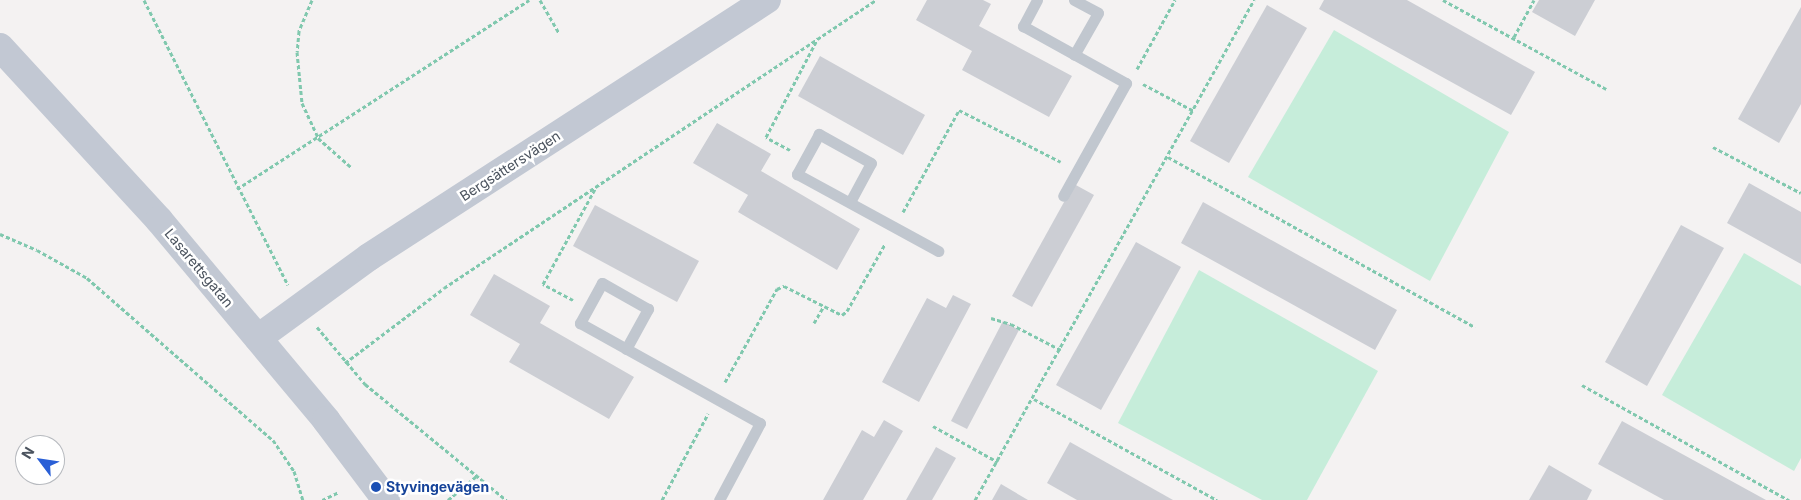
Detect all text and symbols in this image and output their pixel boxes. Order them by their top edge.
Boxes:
street label: Bergsättersvägen [457,127,563,205]
street label: Lasarettsgatan [161,225,237,311]
north arrow [15,435,65,485]
text: N [18,444,38,461]
place label: Styvingevägen [386,479,489,495]
marker: Styvingevägen [370,481,382,493]

